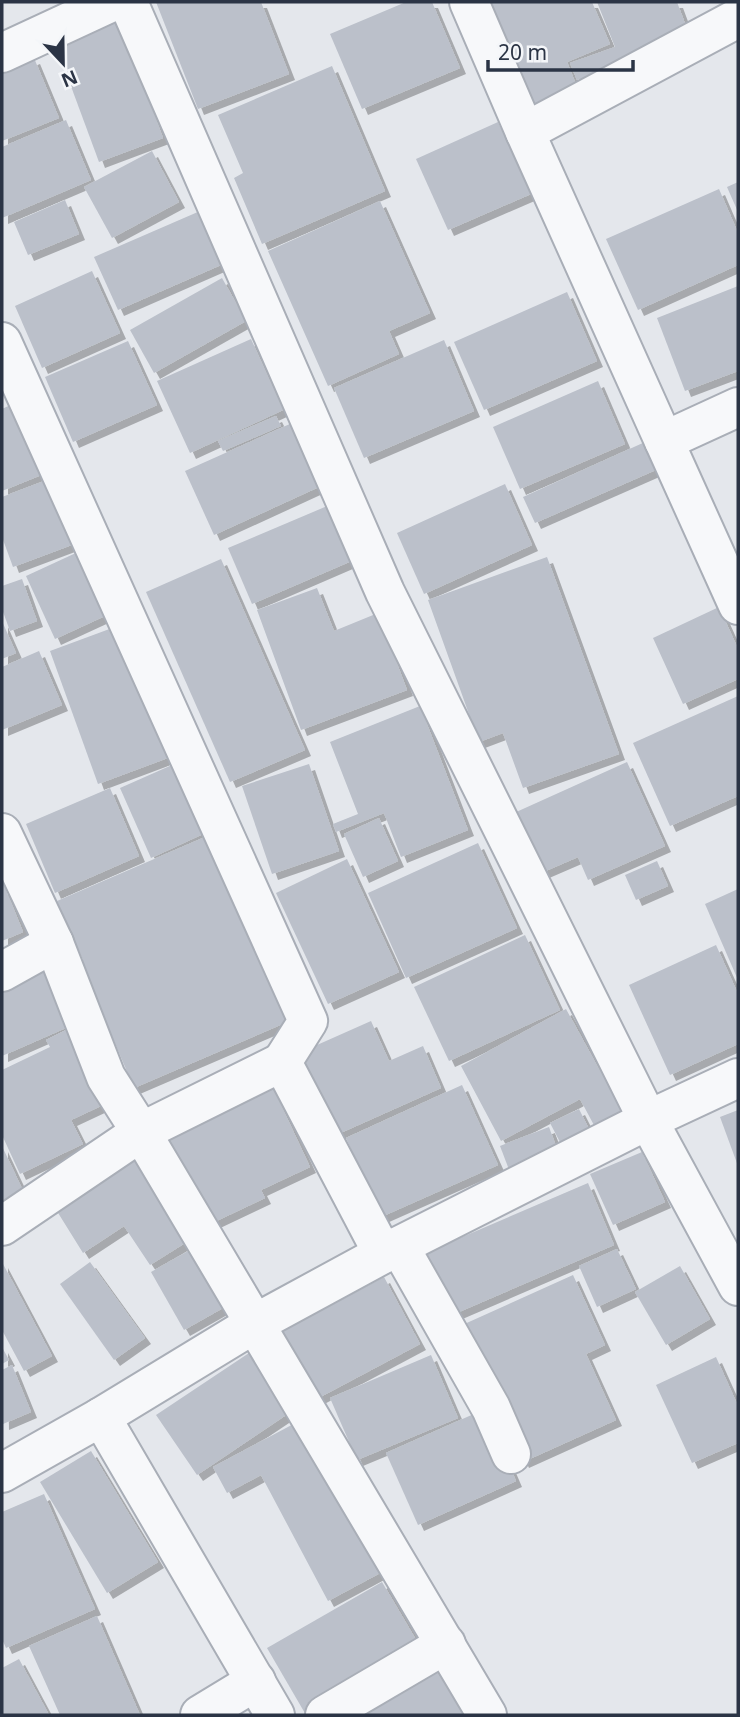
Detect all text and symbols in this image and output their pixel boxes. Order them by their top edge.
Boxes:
north arrow [28,28,98,98]
scale bar [488,28,633,72]
text: 20 m [498,38,547,66]
text: N [57,64,81,94]

